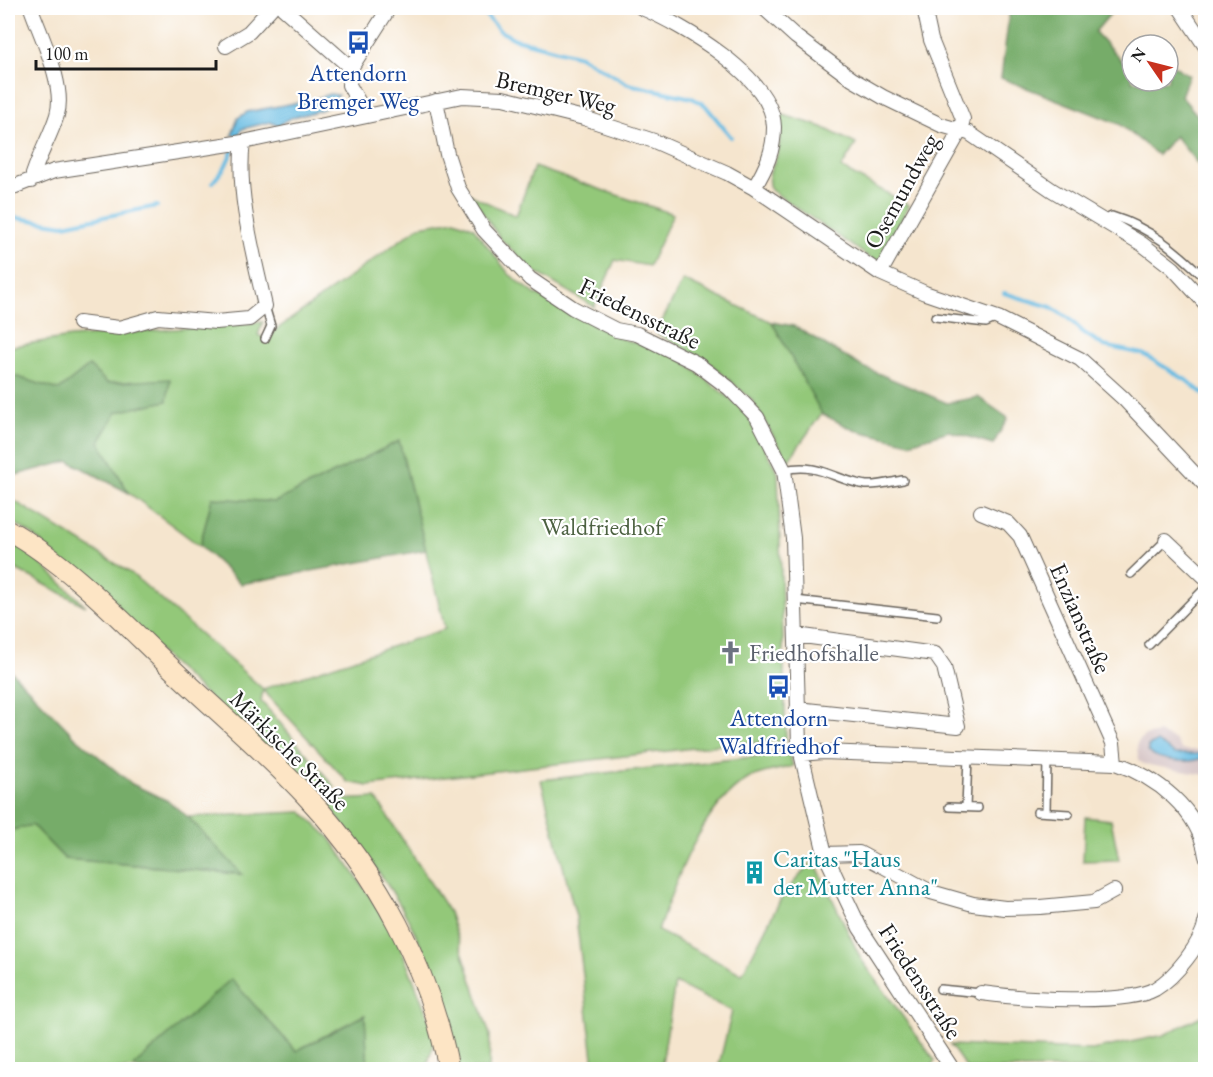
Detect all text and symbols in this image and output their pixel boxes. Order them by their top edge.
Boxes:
bus stop icon: Attendorn Bremger Weg [345,29,371,55]
scale bar [36,33,216,71]
north arrow [1120,33,1180,93]
text: 100 m [45,42,89,65]
text: N [1126,43,1150,66]
place label: Attendorn Bremger Weg [297,57,420,116]
street label: Bremger Weg [493,63,620,121]
street label: Osemundweg [857,127,946,254]
street label: Friedensstraße [574,270,706,356]
park label: Waldfriedhof [541,511,666,542]
street label: Enzianstraße [1043,558,1119,678]
place label: Friedhofshalle [749,637,879,668]
church icon: Friedhofshalle [718,639,744,665]
bus stop icon: Attendorn Waldfriedhof [766,674,792,700]
street label: Märkische Straße [223,683,357,817]
place label: Attendorn Waldfriedhof [718,702,843,761]
place label: Caritas "Haus der Mutter Anna" [773,843,938,902]
building icon: Caritas "Haus der Mutter Anna" [742,859,768,885]
street label: Friedensstraße [872,917,970,1045]

